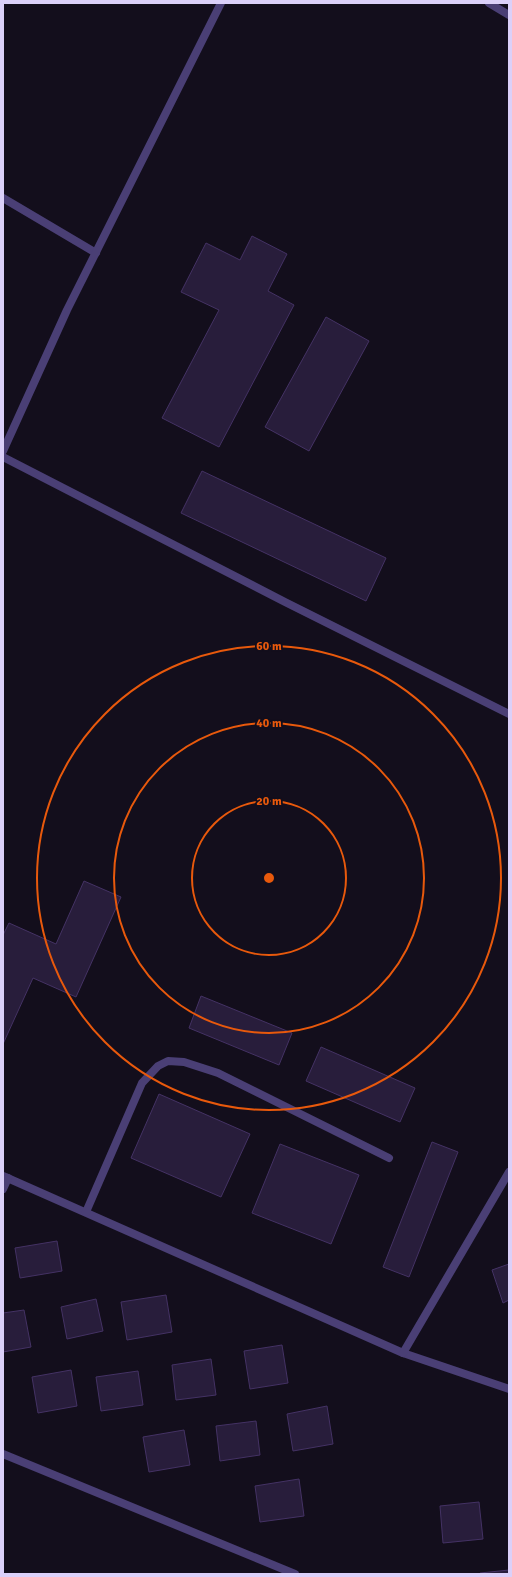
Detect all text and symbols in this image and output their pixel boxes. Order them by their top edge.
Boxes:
text: 60 m [256,639,282,654]
text: 40 m [256,716,282,731]
text: 20 m [256,794,282,809]
centre of rings [262,871,276,885]

